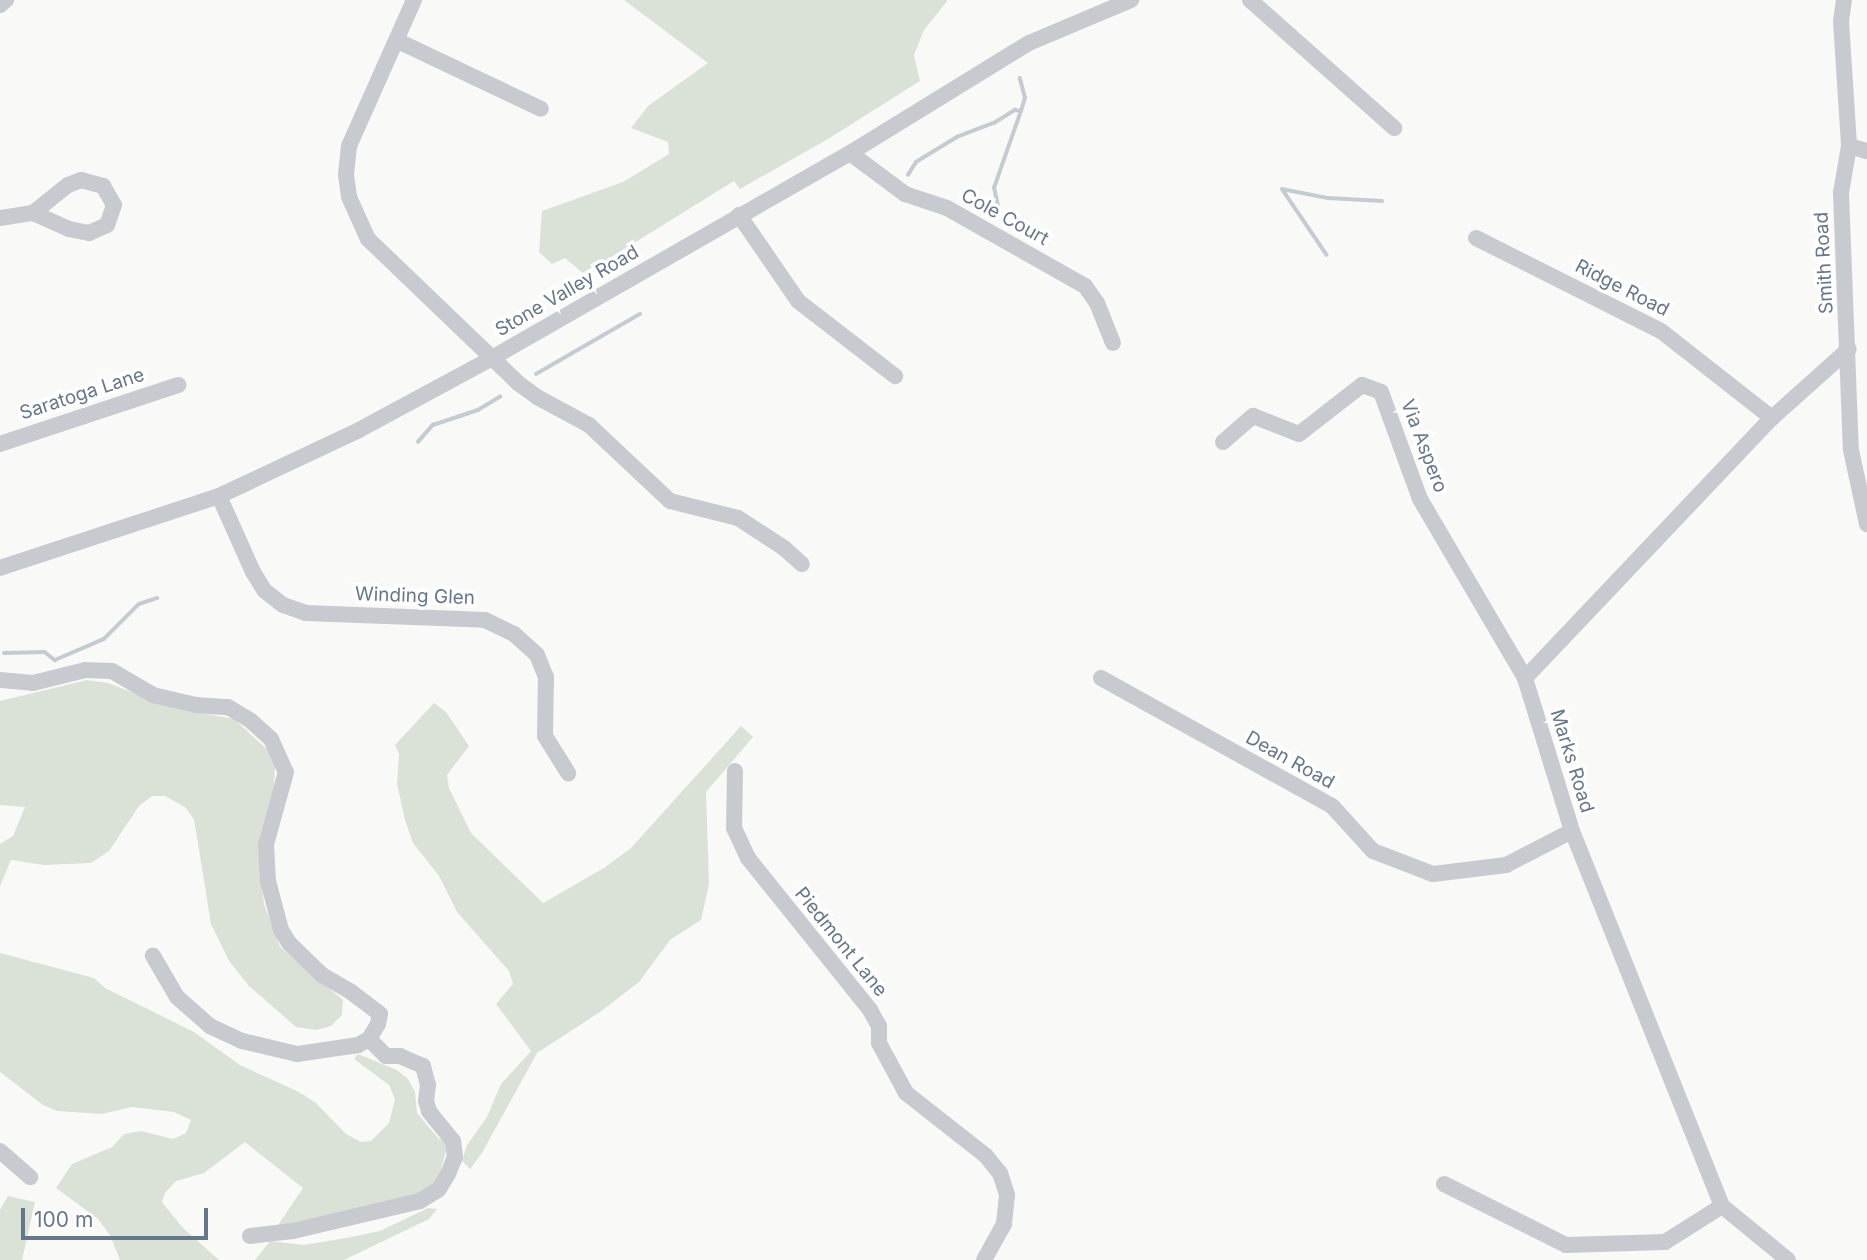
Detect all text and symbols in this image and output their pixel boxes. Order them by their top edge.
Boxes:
street label: Cole Court [957,184,1053,250]
street label: Smith Road [1810,211,1838,315]
street label: Stone Valley Road [491,241,643,341]
street label: Ridge Road [1571,255,1673,321]
street label: Saratoga Lane [17,363,147,425]
street label: Via Aspero [1396,396,1452,496]
street label: Winding Glen [355,583,475,609]
street label: Marks Road [1545,707,1599,815]
street label: Dean Road [1242,726,1338,794]
street label: Piedmont Lane [790,883,892,1001]
scale bar [24,1194,212,1238]
text: 100 m [34,1207,93,1232]

